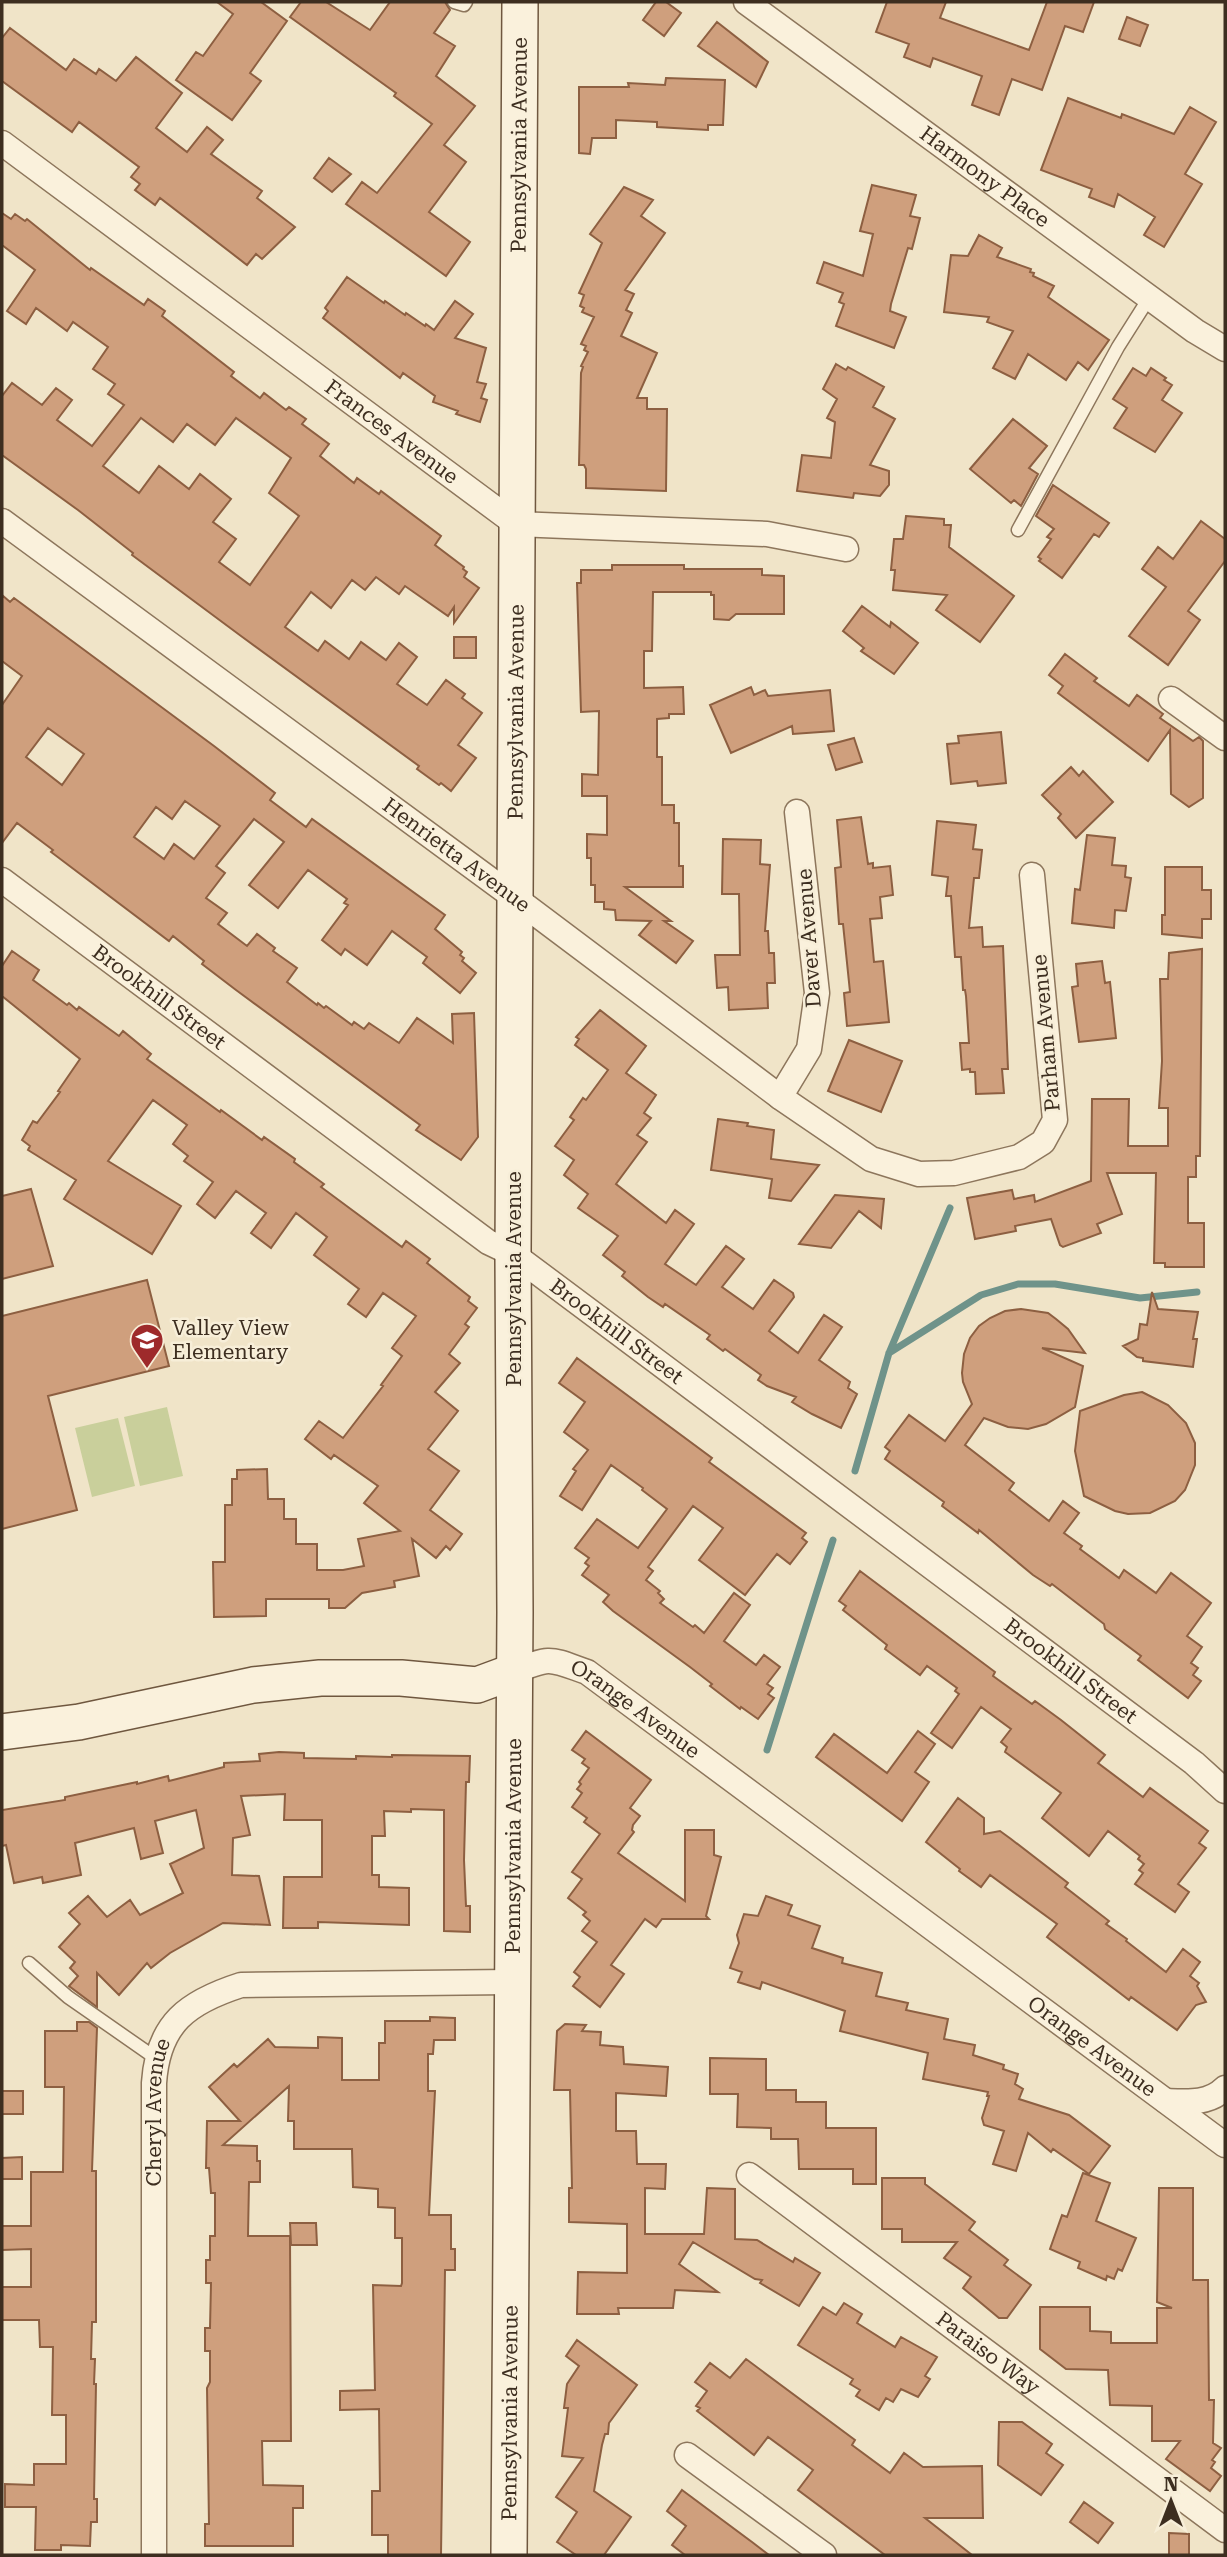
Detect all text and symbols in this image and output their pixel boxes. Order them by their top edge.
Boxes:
street label: Pennsylvania Avenue [507,37,532,253]
street label: Harmony Place [915,122,1054,232]
street label: Frances Avenue [320,375,463,489]
street label: Pennsylvania Avenue [503,604,529,820]
street label: Henrietta Avenue [378,793,535,917]
street label: Daver Avenue [792,868,826,1008]
street label: Brookhill Street [88,940,231,1055]
street label: Parham Avenue [1027,953,1065,1113]
street label: Pennsylvania Avenue [502,1171,526,1387]
street label: Brookhill Street [545,1274,688,1389]
place label: Valley View Elementary [172,1316,289,1364]
school or university icon: Valley View Elementary [128,1321,166,1370]
street label: Brookhill Street [999,1613,1142,1728]
street label: Orange Avenue [568,1655,705,1763]
street label: Pennsylvania Avenue [501,1738,526,1954]
street label: Orange Avenue [1023,1991,1161,2102]
street label: Cheryl Avenue [142,2035,175,2186]
street label: Pennsylvania Avenue [497,2305,523,2521]
street label: Paraiso Way [931,2307,1045,2400]
north arrow [1136,2466,1206,2536]
text: N [1164,2473,1179,2496]

